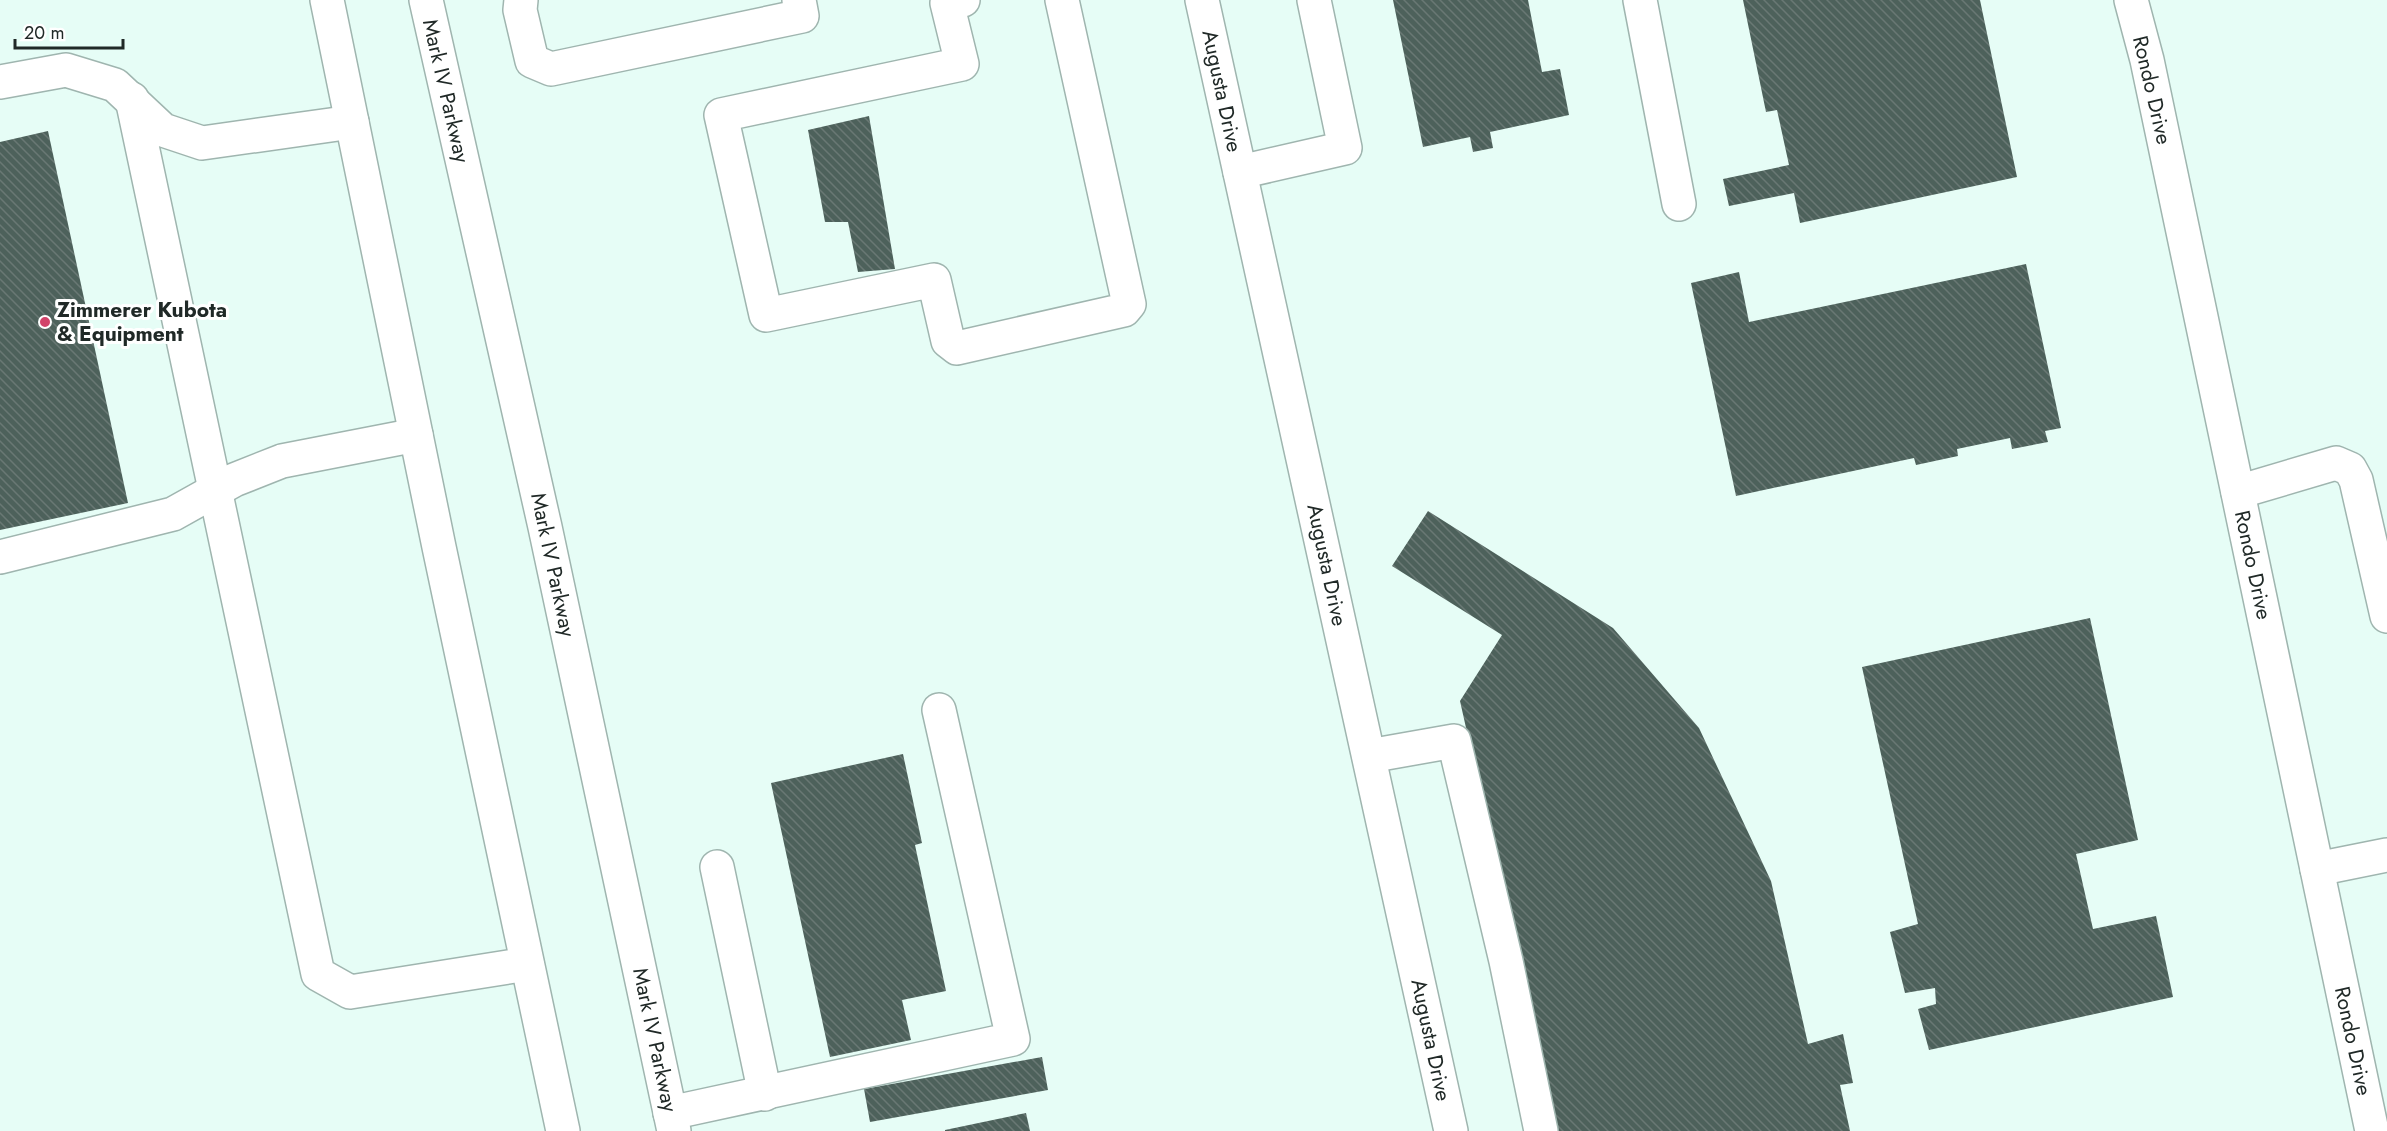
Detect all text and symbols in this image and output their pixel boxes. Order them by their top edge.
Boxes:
scale bar [15,12,123,50]
street label: Mark IV Parkway [415,16,477,166]
text: 20 m [24,20,64,46]
street label: Augusta Drive [1194,27,1250,155]
street label: Rondo Drive [2125,33,2179,147]
place label: Zimmerer Kubota & Equipment [57,295,227,349]
marker: Zimmerer Kubota & Equipment [38,315,52,329]
street label: Mark IV Parkway [523,490,583,640]
street label: Augusta Drive [1299,501,1355,629]
street label: Rondo Drive [2227,508,2279,622]
street label: Mark IV Parkway [625,965,685,1115]
street label: Augusta Drive [1403,976,1459,1104]
street label: Rondo Drive [2327,984,2379,1098]

